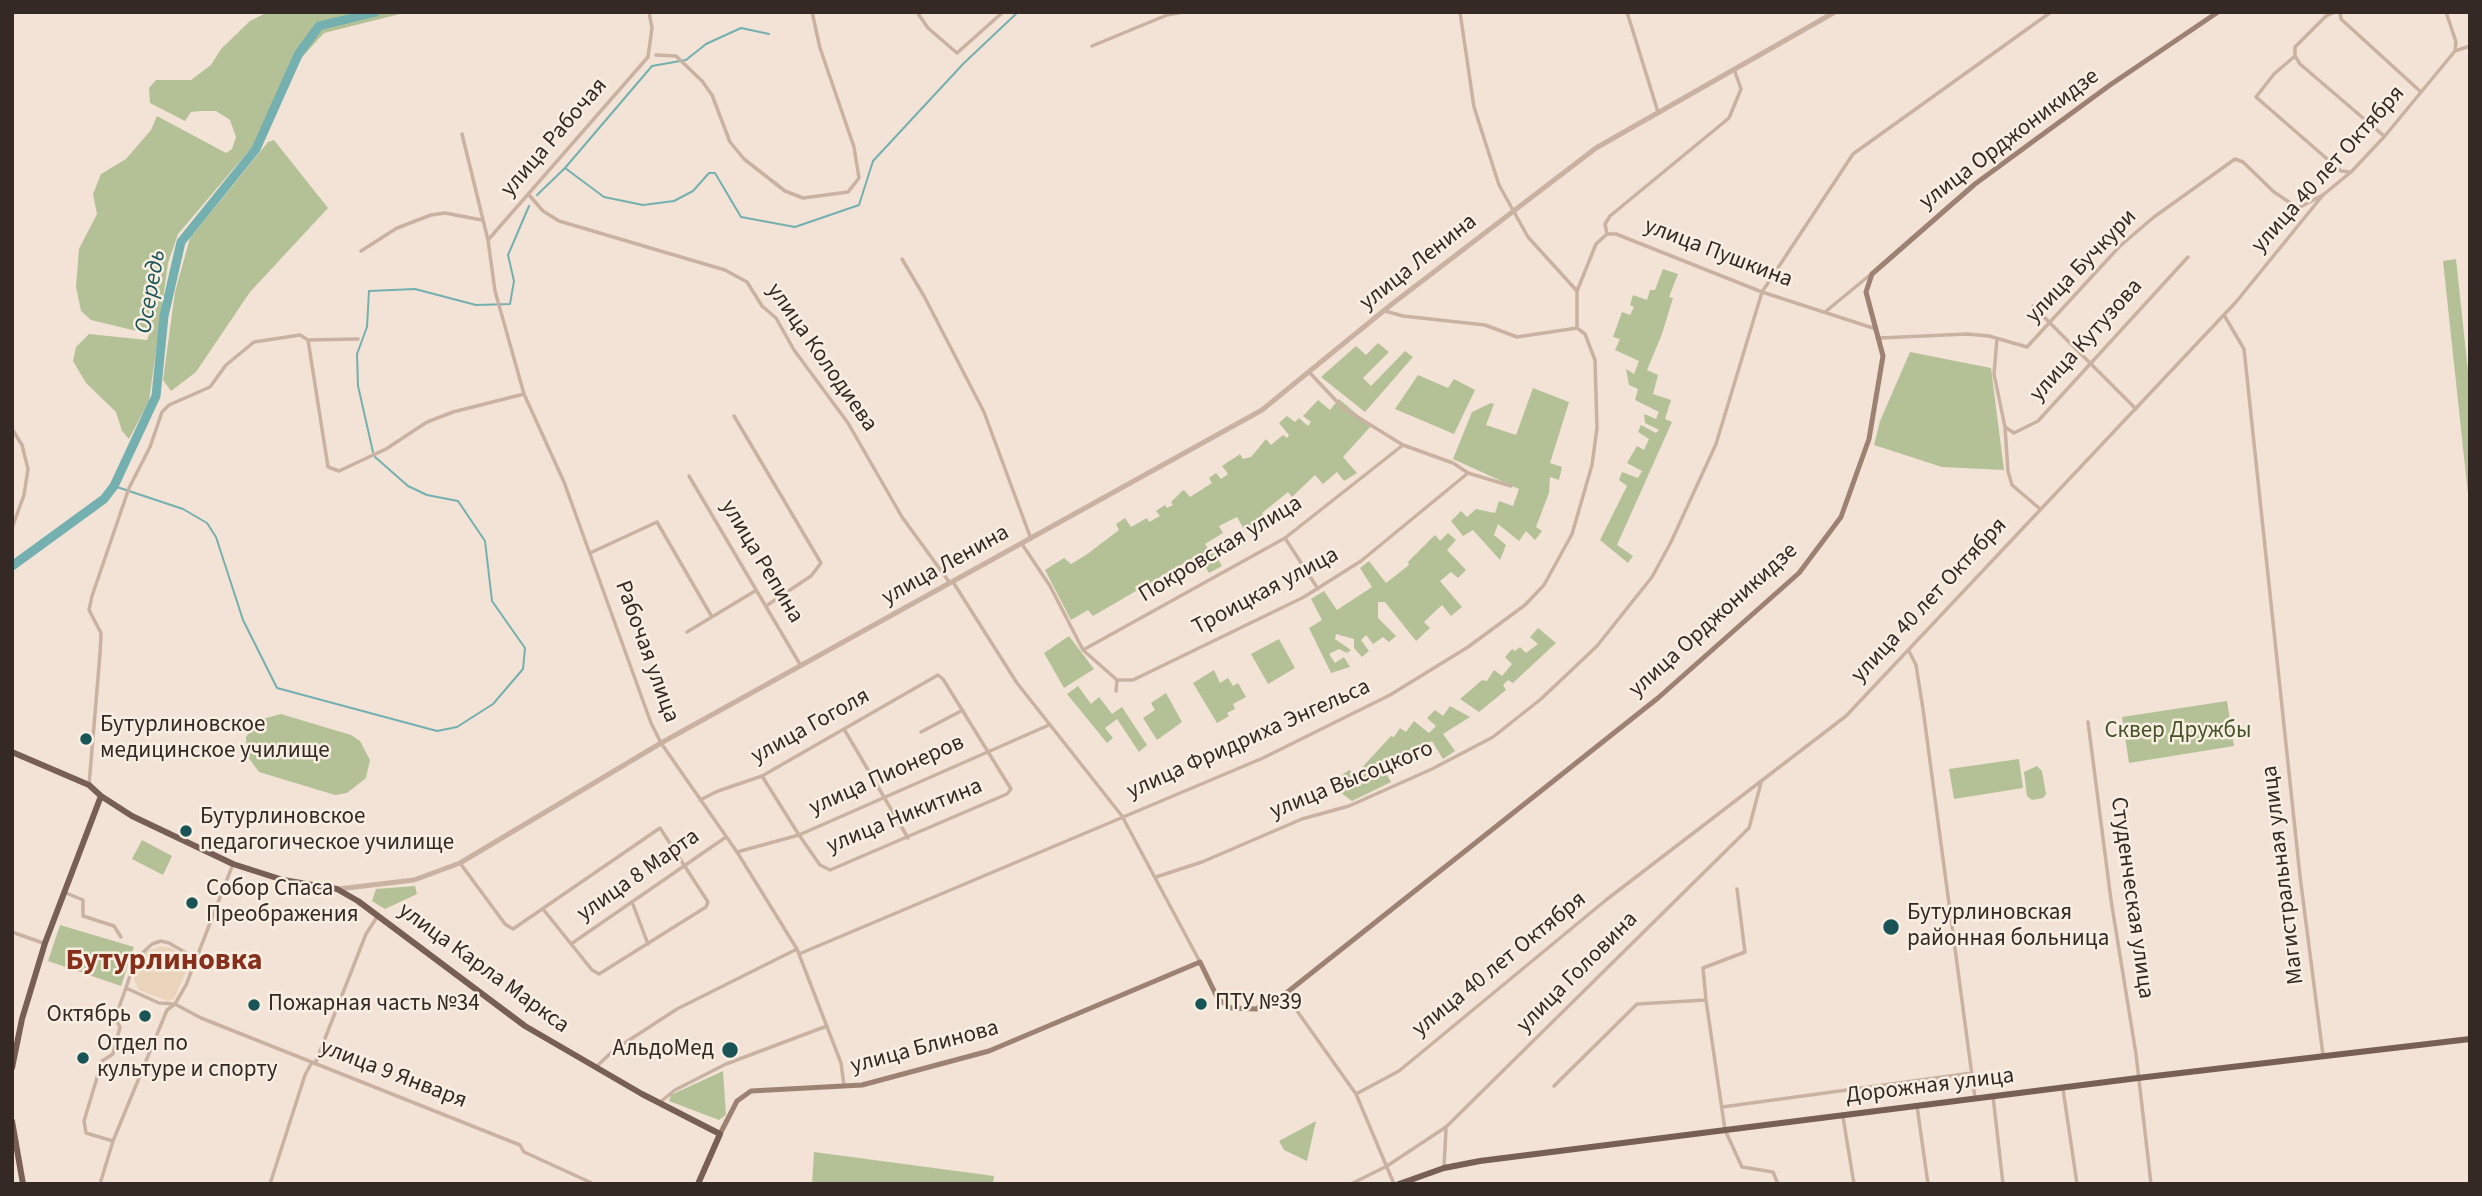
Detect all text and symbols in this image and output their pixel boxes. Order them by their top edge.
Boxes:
street label: улица Орджоникидзе [1915,63,2105,217]
street label: улица Рабочая [496,73,614,203]
street label: улица 40 лет Октября [2247,81,2411,259]
street label: улица Бучкури [2021,204,2143,330]
street label: улица Ленина [1355,209,1483,317]
street label: улица Пушкина [1640,213,1796,295]
water label: Осередь [130,248,174,336]
street label: улица Кутузова [2025,274,2149,408]
street label: улица Колодиева [759,278,883,438]
street label: Покровская улица [1134,490,1308,610]
street label: улица Репина [713,495,809,629]
street label: улица 40 лет Октября [1846,513,2014,689]
street label: улица Ленина [878,520,1014,612]
street label: улица Орджоникидзе [1624,538,1804,704]
street label: Троицкая улица [1188,542,1344,642]
street label: Рабочая улица [608,577,684,727]
street label: улица Фридриха Энгельса [1123,674,1375,806]
street label: улица Гоголя [747,683,875,771]
place label: Бутурлиновское медицинское училище [100,712,330,766]
park label: Сквер Дружбы [2104,718,2252,746]
street label: улица Пионеров [805,730,969,822]
marker: Бутурлиновское медицинское училище [78,731,94,747]
street label: улица Высоцкого [1266,736,1438,826]
street label: Магистральная улица [2257,764,2311,986]
street label: улица Никитина [823,773,987,861]
street label: Студенческая улица [2103,795,2159,1001]
place label: Бутурлиновское педагогическое училище [200,804,454,858]
marker: Бутурлиновское педагогическое училище [178,823,194,839]
street label: улица 8 Марта [572,824,706,928]
place label: Собор Спаса Преображения [206,876,359,930]
street label: улица 40 лет Октября [1407,886,1593,1044]
marker: Собор Спаса Преображения [184,895,200,911]
street label: улица Карла Маркса [392,898,574,1040]
place label: Бутурлиновская районная больница [1907,900,2109,954]
street label: улица Головина [1512,907,1644,1039]
marker: Бутурлиновская районная больница [1881,917,1901,937]
district label: Бутурлиновка [65,944,263,980]
place label: ПТУ №39 [1215,990,1302,1018]
place label: Пожарная часть №34 [268,991,480,1019]
marker: ПТУ №39 [1193,996,1209,1012]
marker: Пожарная часть №34 [246,997,262,1013]
place label: Октябрь [47,1002,131,1030]
marker: Октябрь [137,1008,153,1024]
street label: улица Блинова [848,1015,1002,1081]
place label: Отдел по культуре и спорту [97,1031,278,1085]
street label: улица 9 Января [316,1034,470,1116]
place label: АльдоМед [612,1036,714,1064]
marker: АльдоМед [720,1040,740,1060]
marker: Отдел по культуре и спорту [75,1050,91,1066]
street label: Дорожная улица [1844,1063,2016,1111]

